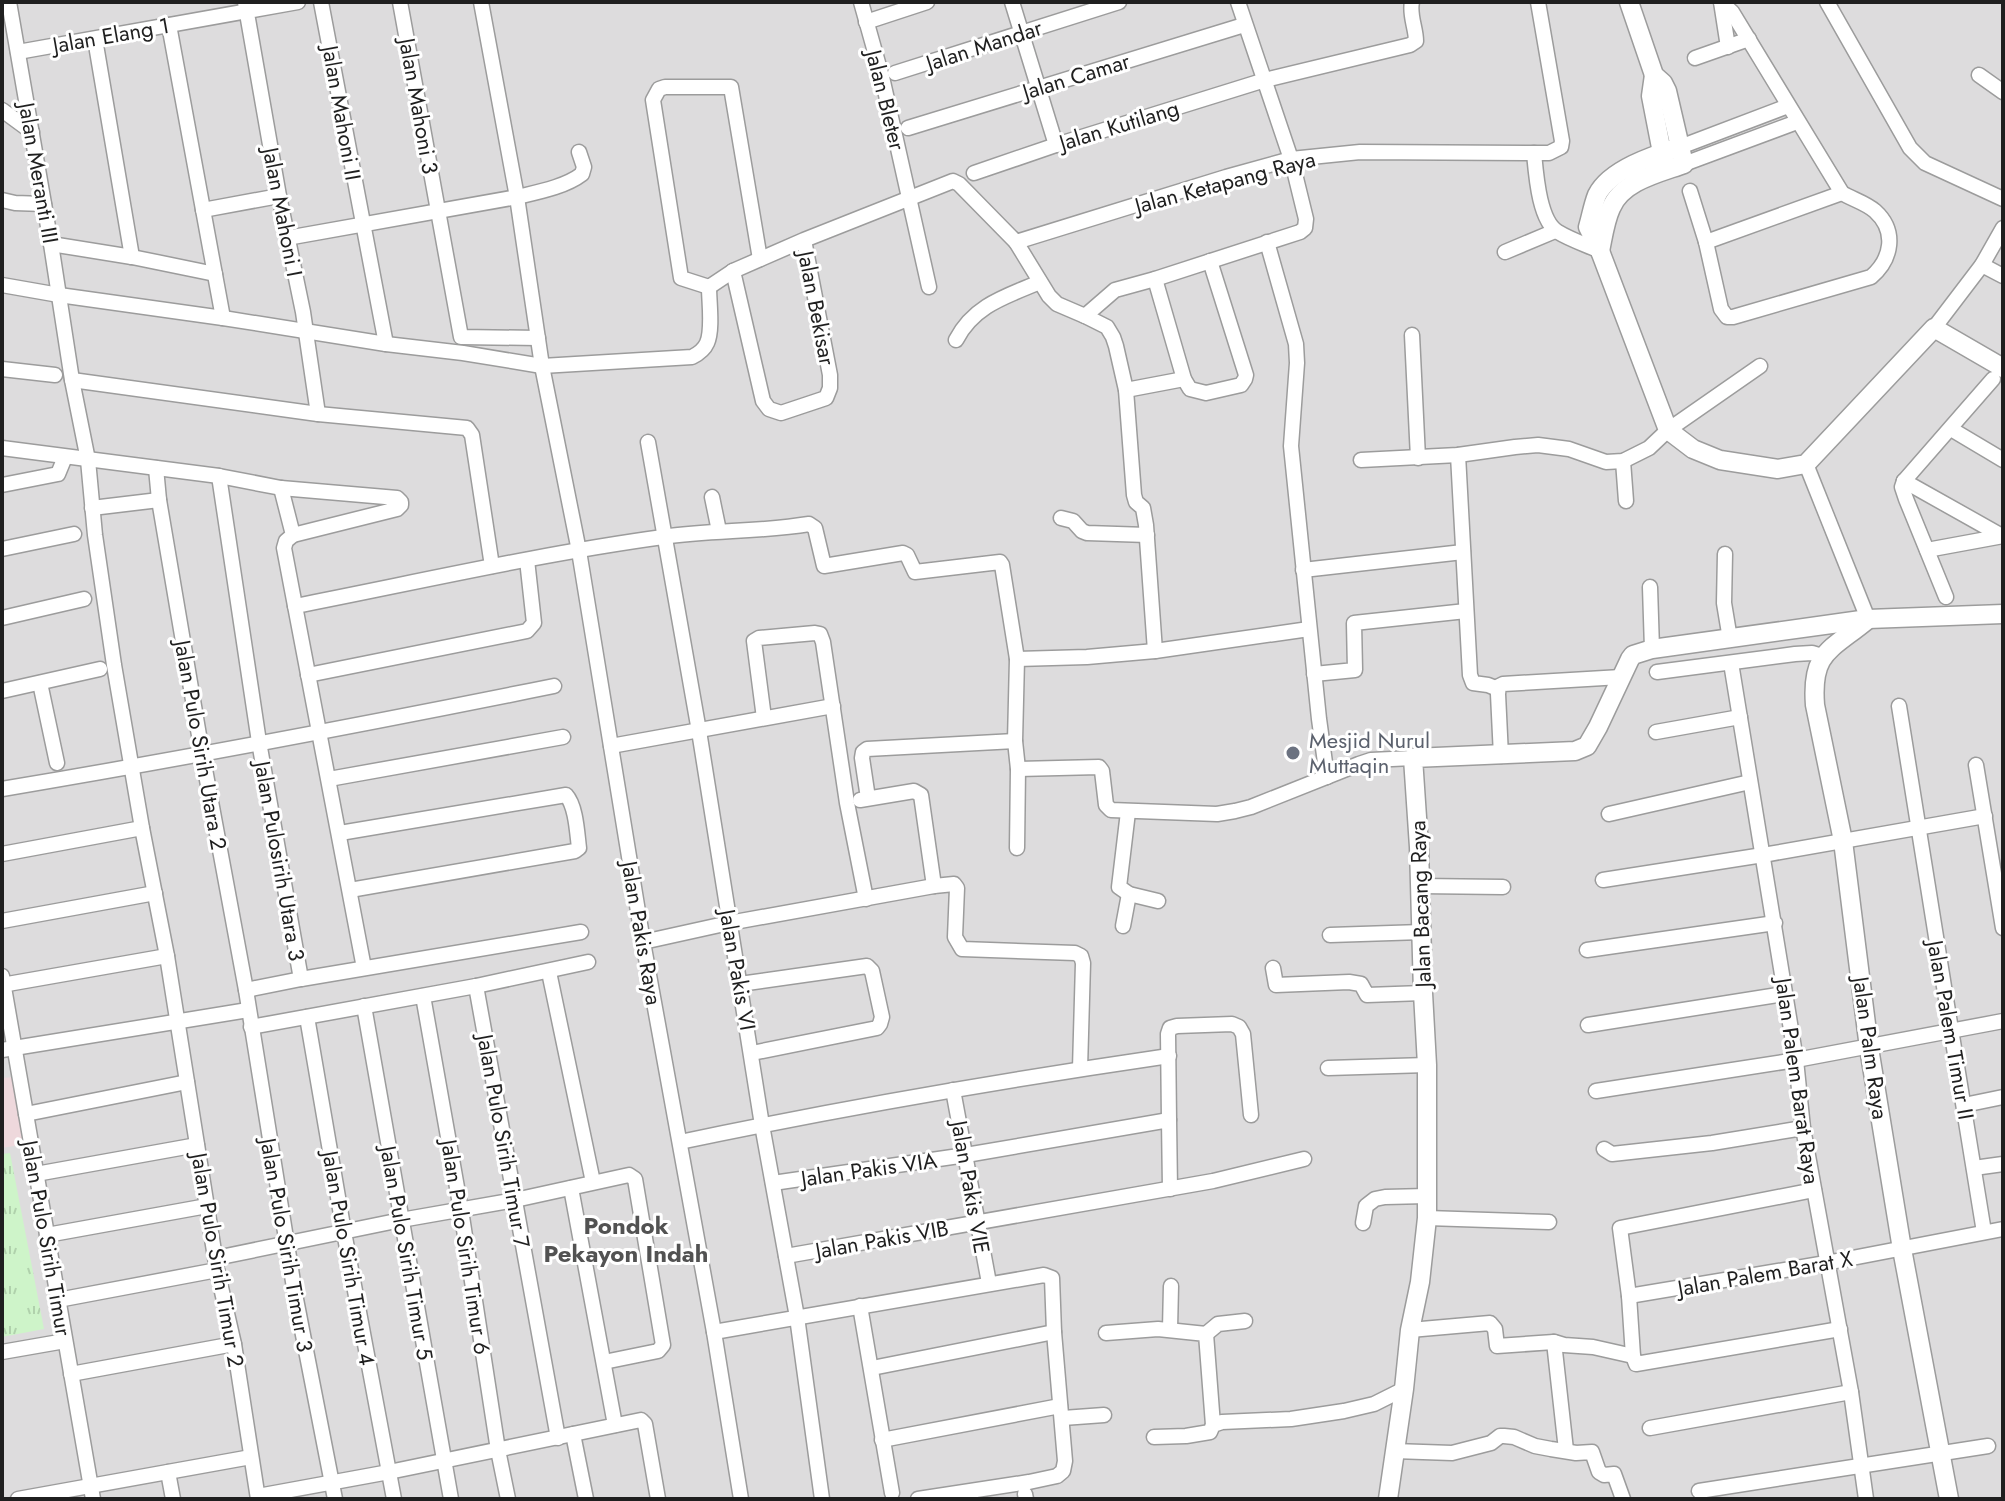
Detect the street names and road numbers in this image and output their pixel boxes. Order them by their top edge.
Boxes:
street label: Jalan Elang 1 [47,9,172,62]
street label: Jalan Mandar [919,11,1047,80]
street label: Jalan Mahoni 3 [391,33,447,176]
street label: Jalan Mahoni II [314,40,370,183]
street label: Jalan Bleter [857,43,914,154]
street label: Jalan Camar [1016,44,1134,108]
street label: Jalan Kutilang [1052,92,1183,159]
street label: Jalan Meranti III [10,97,67,246]
street label: Jalan Mahoni I [254,142,311,279]
street label: Jalan Ketapang Raya [1128,143,1319,222]
street label: Jalan Bekisar [790,245,844,368]
street label: Jalan Pulo Sirih Utara 2 [166,635,235,852]
street label: Jalan Pulosirih Utara 3 [246,756,313,963]
street label: Jalan Bacang Raya [1401,820,1439,991]
street label: Jalan Pakis Raya [613,856,670,1007]
street label: Jalan Pakis VI [711,904,764,1033]
street label: Jalan Palem Timur II [1919,935,1983,1122]
street label: Jalan Palm Raya [1845,972,1897,1121]
street label: Jalan Palem Barat Raya [1767,973,1828,1186]
street label: Jalan Pulo Sirih Timur 7 [469,1029,539,1251]
street label: Jalan Pakis VIE [943,1115,998,1256]
street label: Jalan Pulo Sirih Timur 3 [252,1133,322,1354]
street label: Jalan Pulo Sirih Timur 6 [433,1134,499,1357]
street label: Jalan Pulo Sirih Timur [14,1135,80,1339]
street label: Jalan Pulo Sirih Timur 5 [372,1140,442,1363]
street label: Jalan Pakis VIA [796,1144,939,1195]
street label: Jalan Pulo Sirih Timur 4 [314,1145,384,1368]
street label: Jalan Pulo Sirih Timur 2 [183,1147,253,1370]
street label: Jalan Pakis VIB [810,1212,951,1267]
street label: Jalan Palem Barat X [1672,1242,1855,1305]

